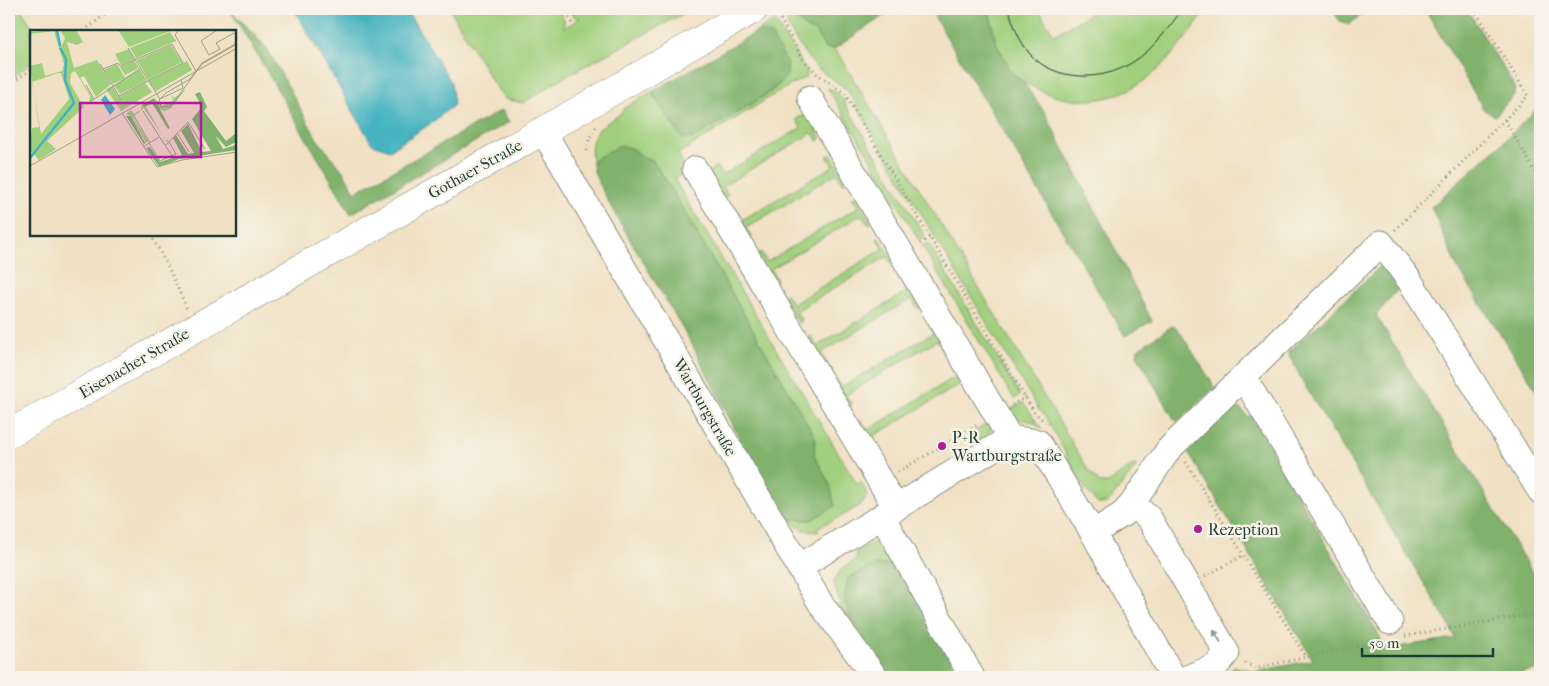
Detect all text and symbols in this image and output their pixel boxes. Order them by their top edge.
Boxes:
inset map [30,30,236,236]
street label: Gothaer Straße [425,135,525,203]
street label: Eisenacher Straße [76,324,192,402]
street label: Wartburgstraße [669,354,741,459]
place label: P+R Wartburgstraße [951,428,1062,465]
marker: P+R Wartburgstraße [936,440,948,452]
place label: Rezeption [1208,520,1279,539]
marker: Rezeption [1192,523,1204,535]
scale bar [1362,626,1493,658]
one-way arrow [1212,629,1221,642]
text: 50 m [1369,634,1400,652]

